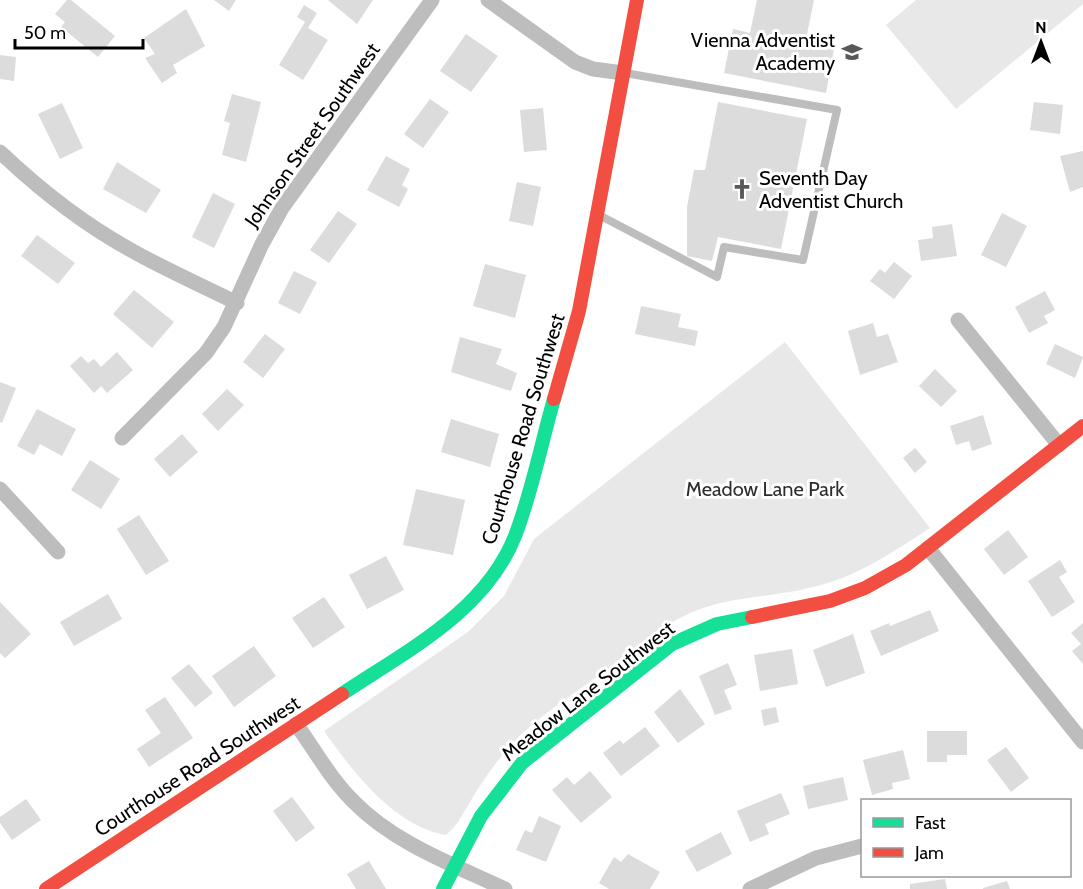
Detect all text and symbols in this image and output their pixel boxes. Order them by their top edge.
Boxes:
scale bar [15,12,142,50]
north arrow [1011,12,1071,72]
text: N [1035,18,1047,37]
text: 50 m [24,22,66,44]
place label: Vienna Adventist Academy [691,28,835,75]
street label: Johnson Street Southwest [239,38,385,232]
school or university icon: Vienna Adventist Academy [840,40,864,64]
place label: Seventh Day Adventist Church [759,166,903,213]
church icon: Seventh Day Adventist Church [730,177,754,201]
street label: Courthouse Road Southwest [476,310,570,547]
park label: Meadow Lane Park [686,477,844,501]
street label: Meadow Lane Southwest [497,616,679,766]
street label: Courthouse Road Southwest [90,690,304,841]
legend [861,799,1071,877]
text: Fast [915,812,946,834]
text: Jam [914,842,944,864]

